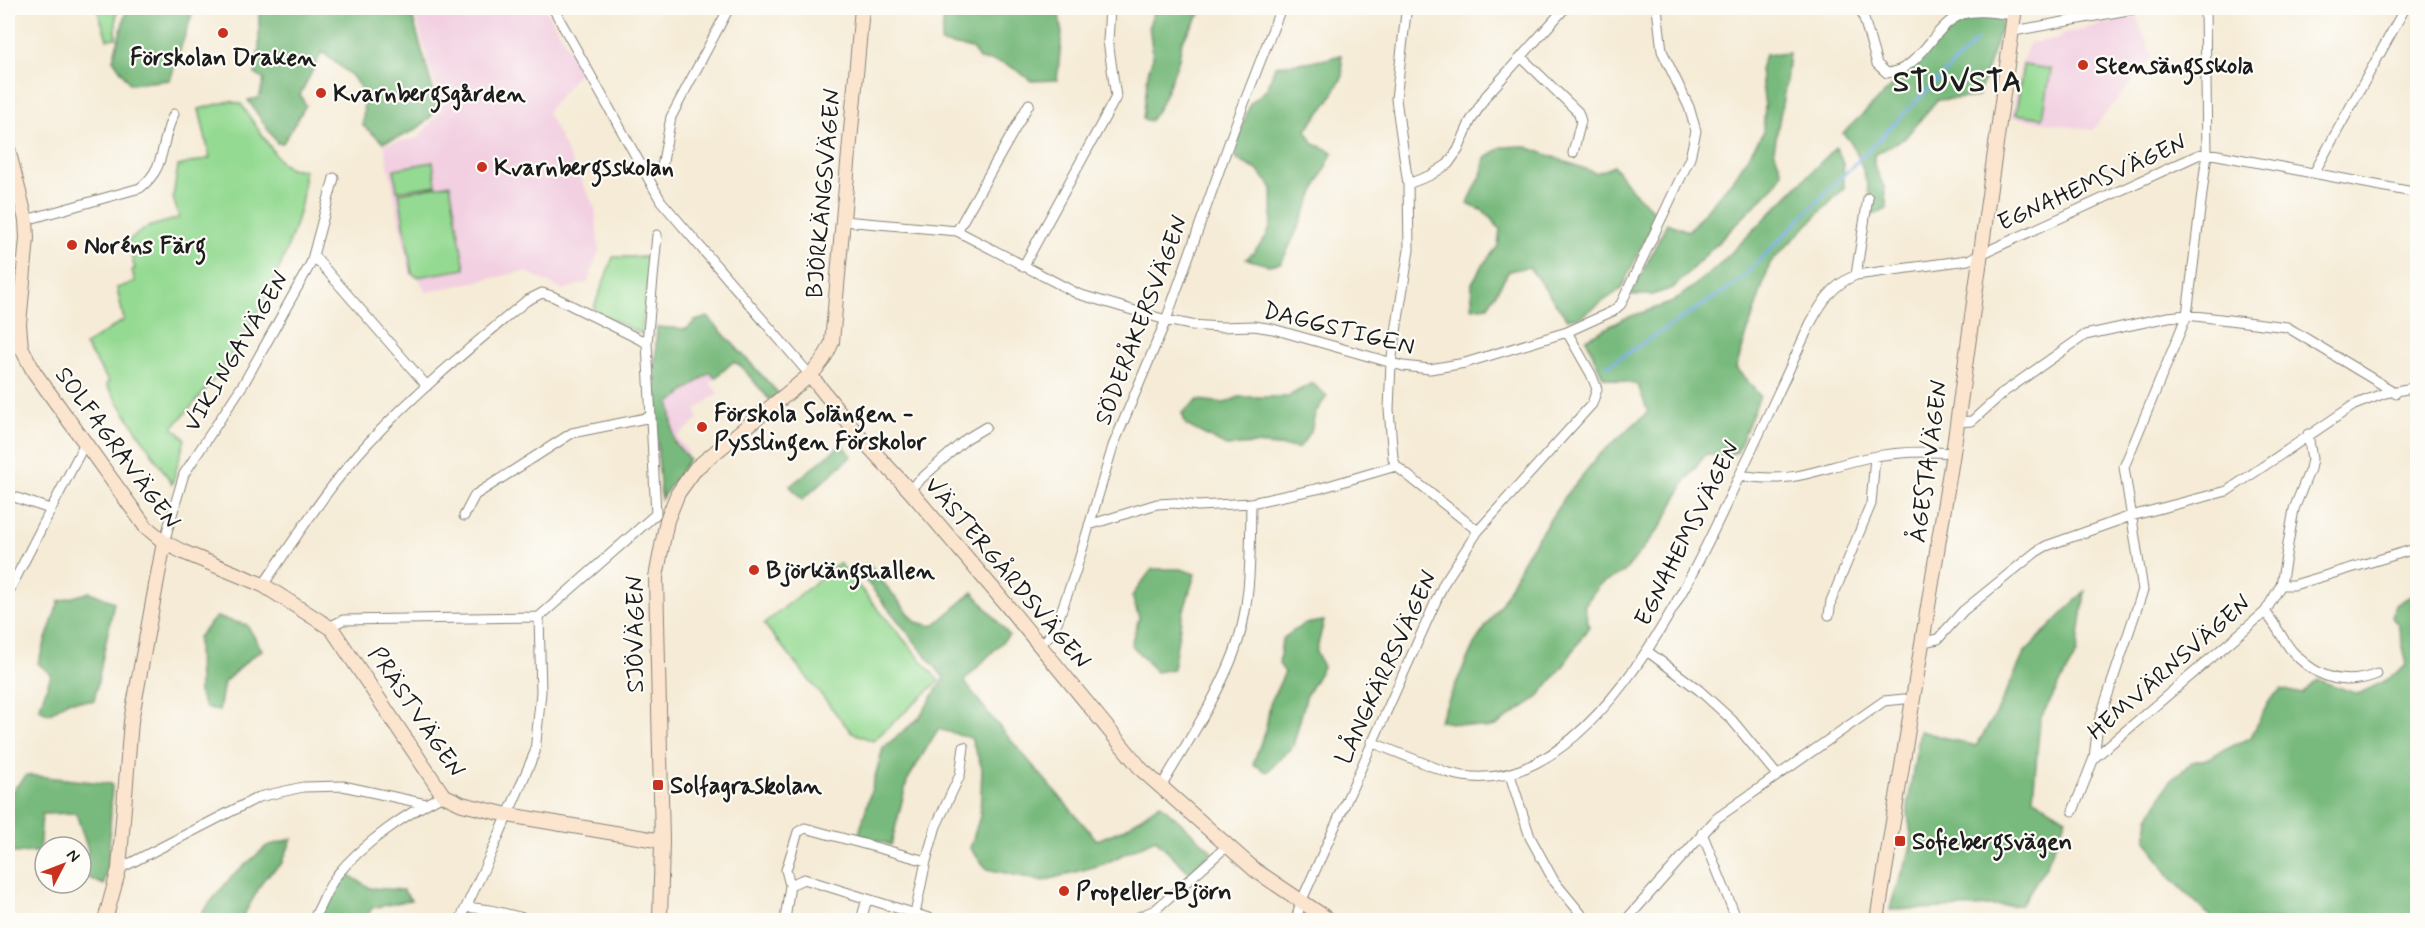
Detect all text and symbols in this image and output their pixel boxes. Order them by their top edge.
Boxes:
marker: Förskolan Draken [216,26,230,40]
place label: Förskolan Draken [130,43,316,74]
place label: Stensängsskola [2095,51,2254,85]
marker: Stensängsskola [2076,58,2090,72]
district label: STUVSTA [1893,63,2023,102]
place label: Kvarnbergsgården [333,79,526,113]
marker: Kvarnbergsgården [314,86,328,100]
street label: BJÖRKÄNGSVÄGEN [800,87,849,299]
street label: EGNAHEMSVÄGEN [1993,128,2192,239]
place label: Kvarnbergsskolan [494,153,674,187]
marker: Kvarnbergsskolan [475,160,489,174]
street label: SÖDERÅKERSVÄGEN [1088,211,1197,430]
place label: Noréns Färg [84,231,206,265]
marker: Noréns Färg [65,238,79,252]
street label: VIKINGAVÄGEN [177,266,297,438]
street label: DAGGSTIGEN [1260,296,1418,363]
street label: SOLFAGRAVÄGEN [47,361,186,537]
street label: ÅGESTAVÄGEN [1903,378,1956,545]
place label: Förskola Solängen - Pysslingen Förskolor [714,399,927,461]
marker: Förskola Solängen - Pysslingen Förskolor [695,420,709,434]
street label: EGNAHEMSVÄGEN [1628,436,1748,632]
street label: VÄSTERGÅRDSVÄGEN [917,471,1097,677]
place label: Björkängshallen [766,556,935,590]
marker: Björkängshallen [747,563,761,577]
street label: LÅNGKÄRRSVÄGEN [1329,566,1446,769]
street label: SJÖVÄGEN [621,575,652,693]
street label: HEMVÄRNSVÄGEN [2081,588,2258,748]
street label: PRÄSTVÄGEN [360,641,471,785]
place label: Solfagraskolan [670,771,822,803]
marker: Solfagraskolan [651,778,665,792]
place label: Sofiebergsvägen [1912,827,2072,861]
marker: Sofiebergsvägen [1893,834,1907,848]
north arrow [33,835,93,895]
text: N [62,845,84,867]
place label: Propeller-Björn [1076,877,1232,908]
marker: Propeller-Björn [1057,884,1071,898]

